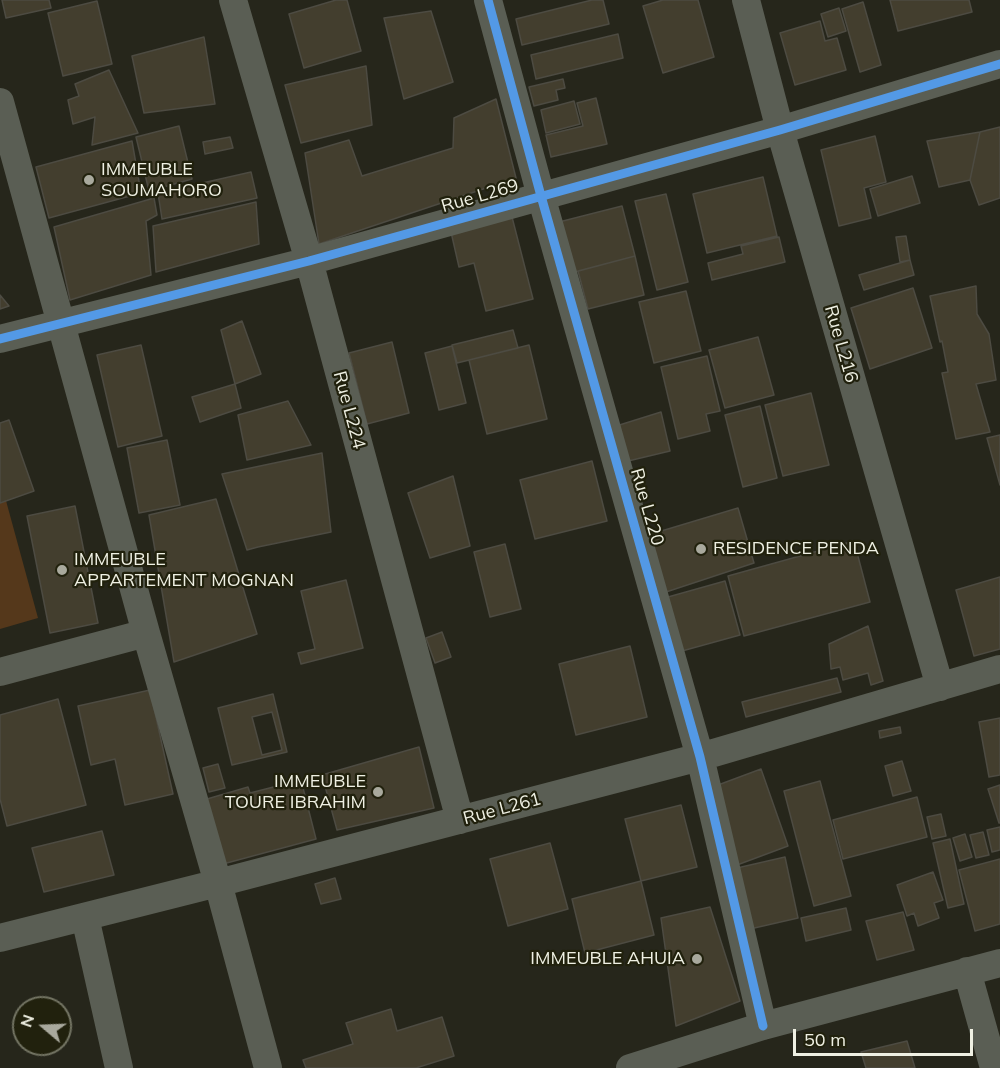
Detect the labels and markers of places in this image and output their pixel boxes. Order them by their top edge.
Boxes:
place label: IMMEUBLE SOUMAHORO [101,159,222,201]
marker: IMMEUBLE SOUMAHORO [82,173,96,187]
place label: RESIDENCE PENDA [713,538,879,560]
marker: RESIDENCE PENDA [694,542,708,556]
place label: IMMEUBLE APPARTEMENT MOGNAN [74,549,294,592]
marker: IMMEUBLE APPARTEMENT MOGNAN [55,563,69,577]
place label: IMMEUBLE TOURE IBRAHIM [225,771,366,814]
marker: IMMEUBLE TOURE IBRAHIM [371,785,385,799]
place label: IMMEUBLE AHUIA [530,948,685,970]
marker: IMMEUBLE AHUIA [690,952,704,966]

